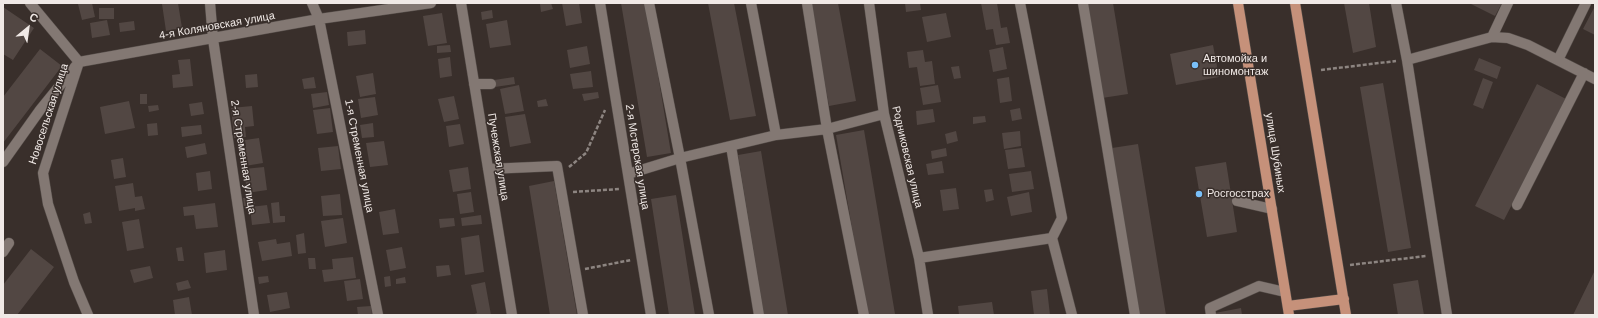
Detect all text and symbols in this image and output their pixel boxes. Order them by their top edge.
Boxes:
north arrow [8,8,48,48]
street label: 4-я Коляновская улица [158,9,276,43]
text: С [27,10,40,25]
place label: Автомойка и шиномонтаж [1203,52,1268,78]
marker: Автомойка и шиномонтаж [1190,60,1200,70]
street label: Новосельская улица [26,62,72,166]
street label: 1-я Стременная улица [342,98,376,214]
street label: 2-я Стременная улица [227,99,259,215]
street label: 2-я Мстерская улица [622,103,652,211]
street label: Родниковская улица [889,105,925,209]
street label: Пучежская улица [485,112,511,202]
street label: улица Шубиных [1262,112,1288,194]
place label: Росгосстрах [1207,187,1269,201]
marker: Росгосстрах [1194,189,1204,199]

